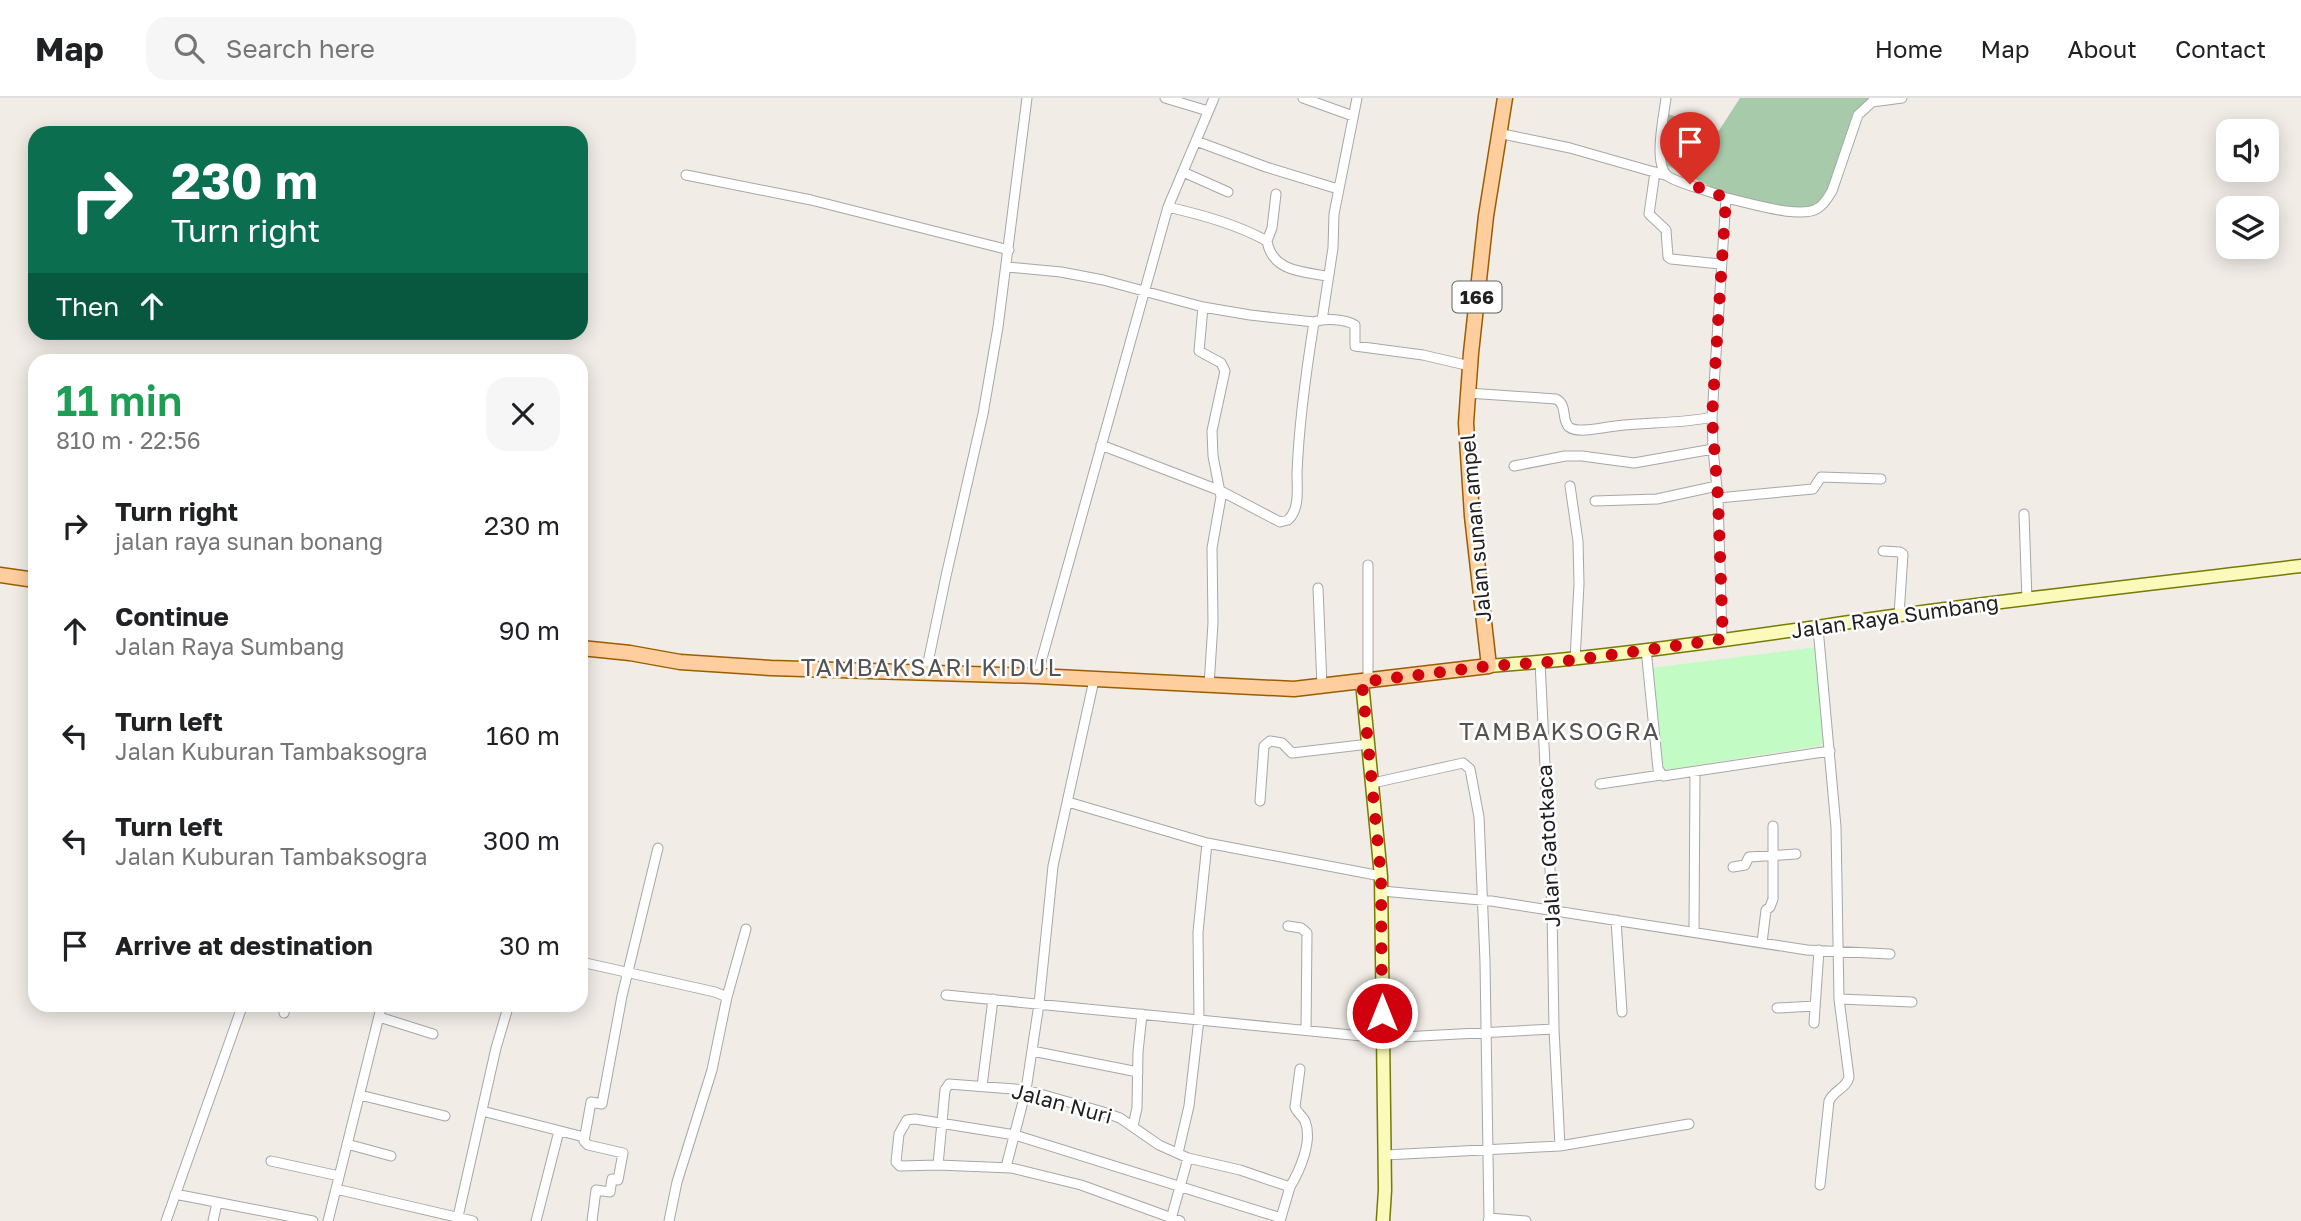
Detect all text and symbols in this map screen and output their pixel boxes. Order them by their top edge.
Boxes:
search box [146,17,636,80]
text: Map [35,29,104,68]
icon: search [170,29,208,67]
text: Search here [226,33,375,64]
text: Home [1875,34,1943,63]
text: Map [1981,34,2030,63]
text: About [2068,34,2137,63]
text: Contact [2175,34,2266,63]
pin [1660,112,1720,184]
map controls [2216,119,2279,259]
button: sound [2216,119,2279,182]
icon: arrive [1671,123,1709,161]
text: 230 m [171,151,318,210]
icon: right [56,154,147,245]
button: layers [2216,196,2279,259]
text: Turn right [171,211,320,249]
road number: 166 [1452,281,1502,312]
icon: ahead [133,287,171,325]
text: Then [56,291,119,322]
text: 11 min [56,375,182,425]
button: close [486,377,560,451]
text: 810 m · 22:56 [56,426,201,454]
street label: Jalan sunan ampel [1454,433,1496,624]
text: Turn right [115,496,238,527]
icon: right [56,507,94,545]
text: 230 m [484,510,560,541]
text: jalan raya sunan bonang [115,527,383,555]
street label: Jalan Raya Sumbang [1789,589,2000,643]
text: Continue [115,601,229,632]
icon: ahead [56,612,94,650]
text: 90 m [499,615,560,646]
text: Jalan Raya Sumbang [115,632,344,660]
district label: TAMBAKSARI KIDUL [801,652,1063,681]
text: Turn left [115,706,223,737]
district label: TAMBAKSOGRA [1459,716,1661,745]
icon: left [56,717,94,755]
text: 160 m [486,720,560,751]
text: Jalan Kuburan Tambaksogra [115,737,428,765]
street label: Jalan Gatotkaca [1531,764,1565,928]
text: Turn left [115,811,223,842]
icon: left [56,822,94,860]
text: 300 m [483,825,560,856]
text: Jalan Kuburan Tambaksogra [115,842,428,870]
icon: arrive [56,927,94,965]
text: Arrive at destination [115,930,373,961]
text: 30 m [499,930,560,961]
position arrow [1345,976,1419,1050]
street label: Jalan Nuri [1009,1077,1115,1129]

